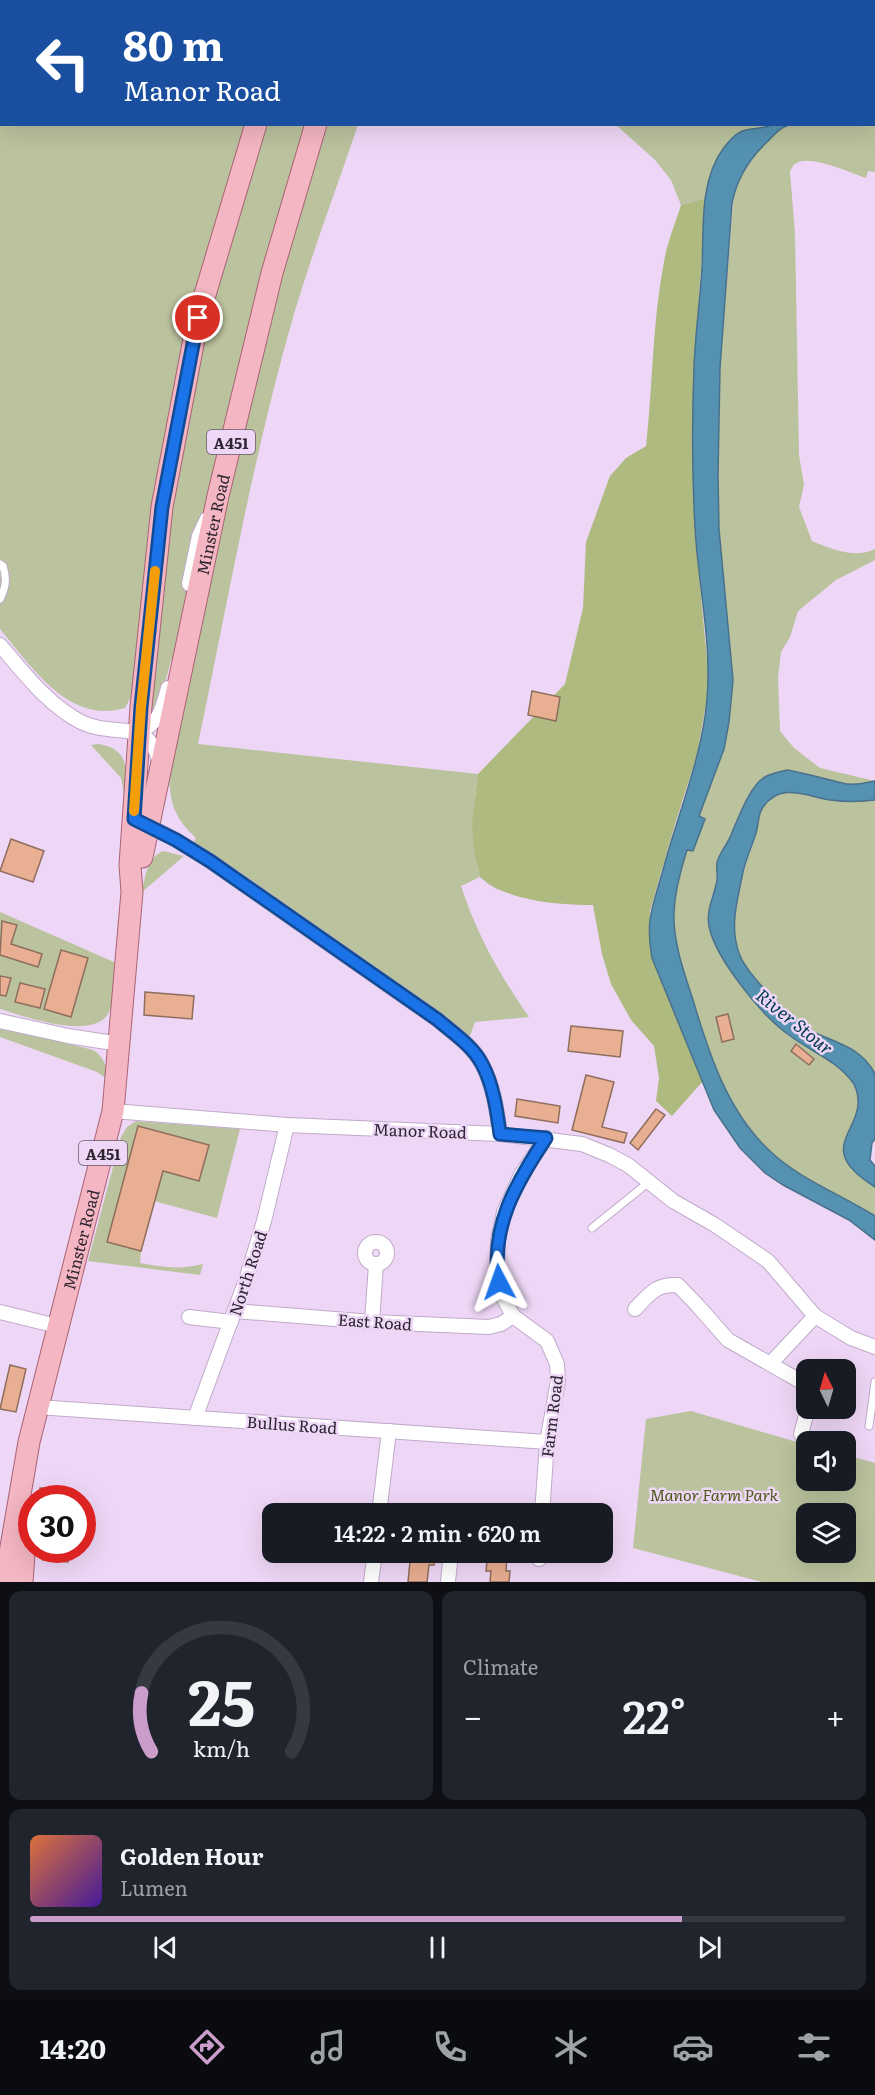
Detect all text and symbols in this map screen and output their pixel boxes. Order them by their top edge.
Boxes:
text: 80 m [123,12,224,74]
icon: left [24,24,102,102]
text: Manor Road [123,69,281,109]
pin [172,292,223,343]
icon: arrive [181,301,214,334]
road number: A451 [207,430,255,454]
street label: Minster Road [190,471,235,577]
water label: River Stour [751,981,839,1061]
street label: Manor Road [373,1116,467,1144]
road number: A451 [79,1141,127,1165]
street label: Minster Road [56,1186,105,1292]
street label: North Road [222,1227,272,1319]
position arrow [467,1250,531,1314]
street label: East Road [337,1306,413,1336]
north arrow [796,1359,856,1419]
map controls [796,1359,856,1563]
street label: Farm Road [534,1373,568,1459]
street label: Bullus Road [246,1409,338,1439]
button: sound [796,1431,856,1491]
park label: Manor Farm Park [650,1482,779,1506]
speed limit sign: 30 [18,1485,96,1563]
button: layers [796,1503,856,1563]
text: 14:22 · 2 min · 620 m [334,1516,541,1549]
text: Climate [463,1651,538,1681]
text: 25 [187,1653,255,1745]
text: 22° [622,1681,686,1748]
text: − [463,1690,482,1739]
text: + [826,1690,845,1739]
text: km/h [192,1733,250,1765]
text: Golden Hour [120,1839,263,1872]
text: Lumen [120,1872,188,1902]
icon: previous [149,1931,182,1964]
icon: pause [421,1931,454,1964]
icon: next [693,1931,726,1964]
icon: directions [186,2026,228,2068]
icon: music [307,2026,349,2068]
icon: phone [429,2026,471,2068]
icon: climate [550,2026,592,2068]
icon: car [672,2026,714,2068]
icon: filters [793,2026,835,2068]
text: 14:20 [40,2027,106,2067]

